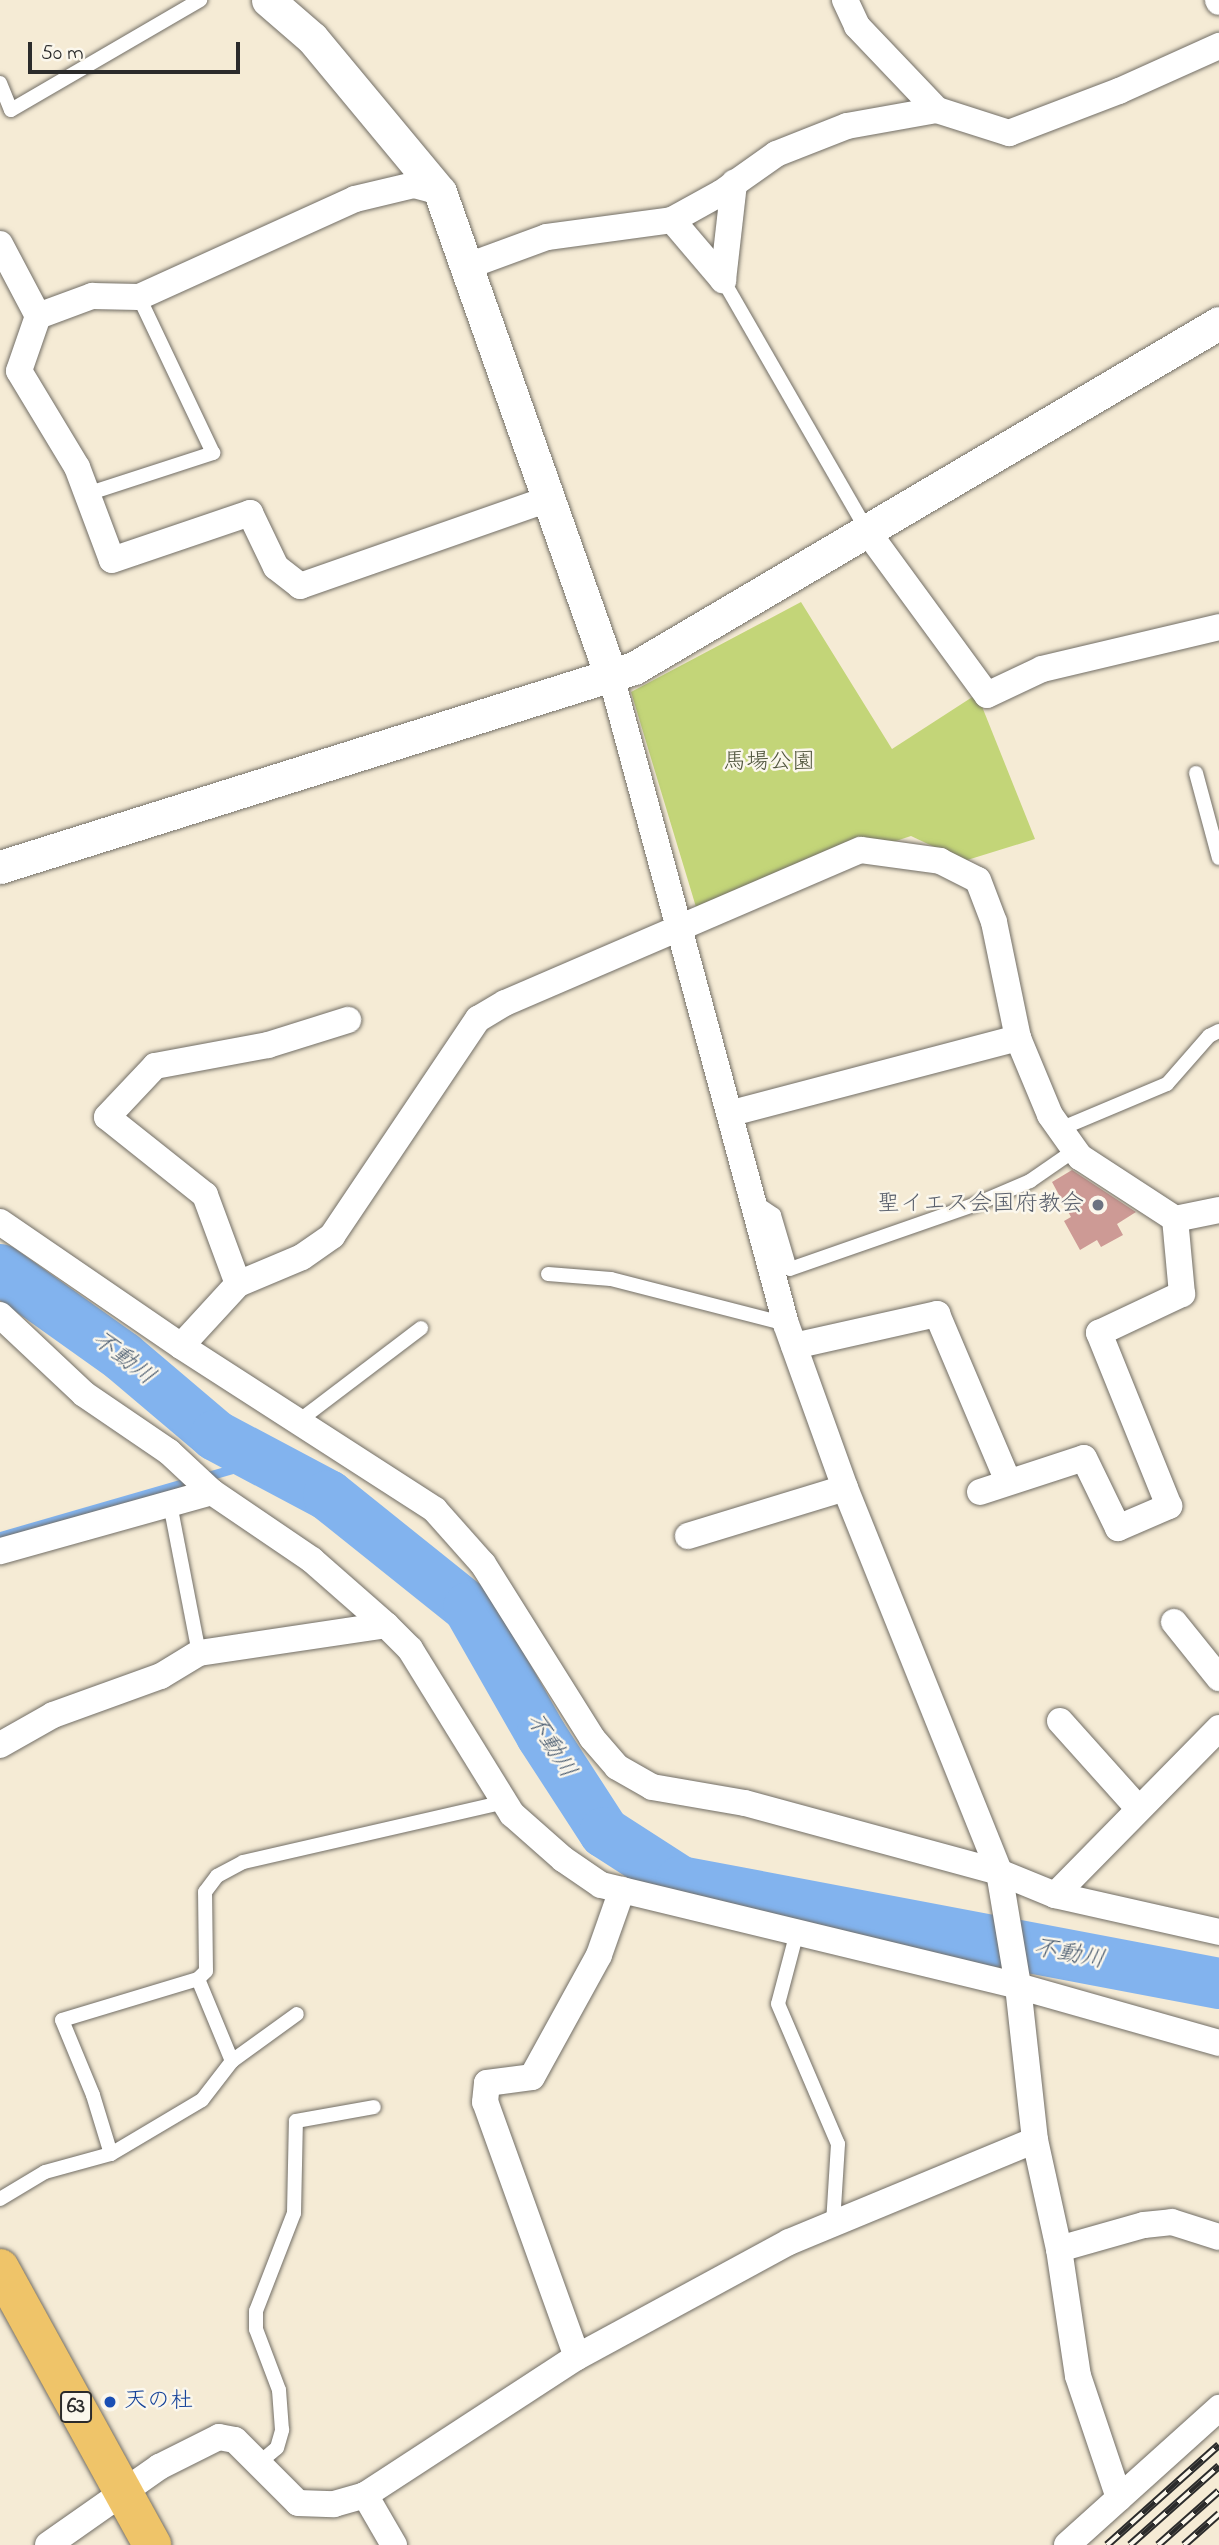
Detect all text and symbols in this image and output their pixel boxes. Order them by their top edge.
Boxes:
scale bar [32,28,243,72]
text: 50 m [41,39,84,69]
park label: 馬場公園 [723,749,815,777]
place label: 聖イエス会国府教会 [877,1191,1084,1219]
marker: 聖イエス会国府教会 [1090,1197,1106,1213]
water label: 不動川 [86,1325,160,1393]
water label: 不動川 [519,1708,581,1784]
water label: 不動川 [1031,1934,1107,1976]
place label: 天の杜 [124,2388,193,2416]
road number: 63 [58,2390,94,2424]
marker: 天の杜 [102,2394,118,2410]

